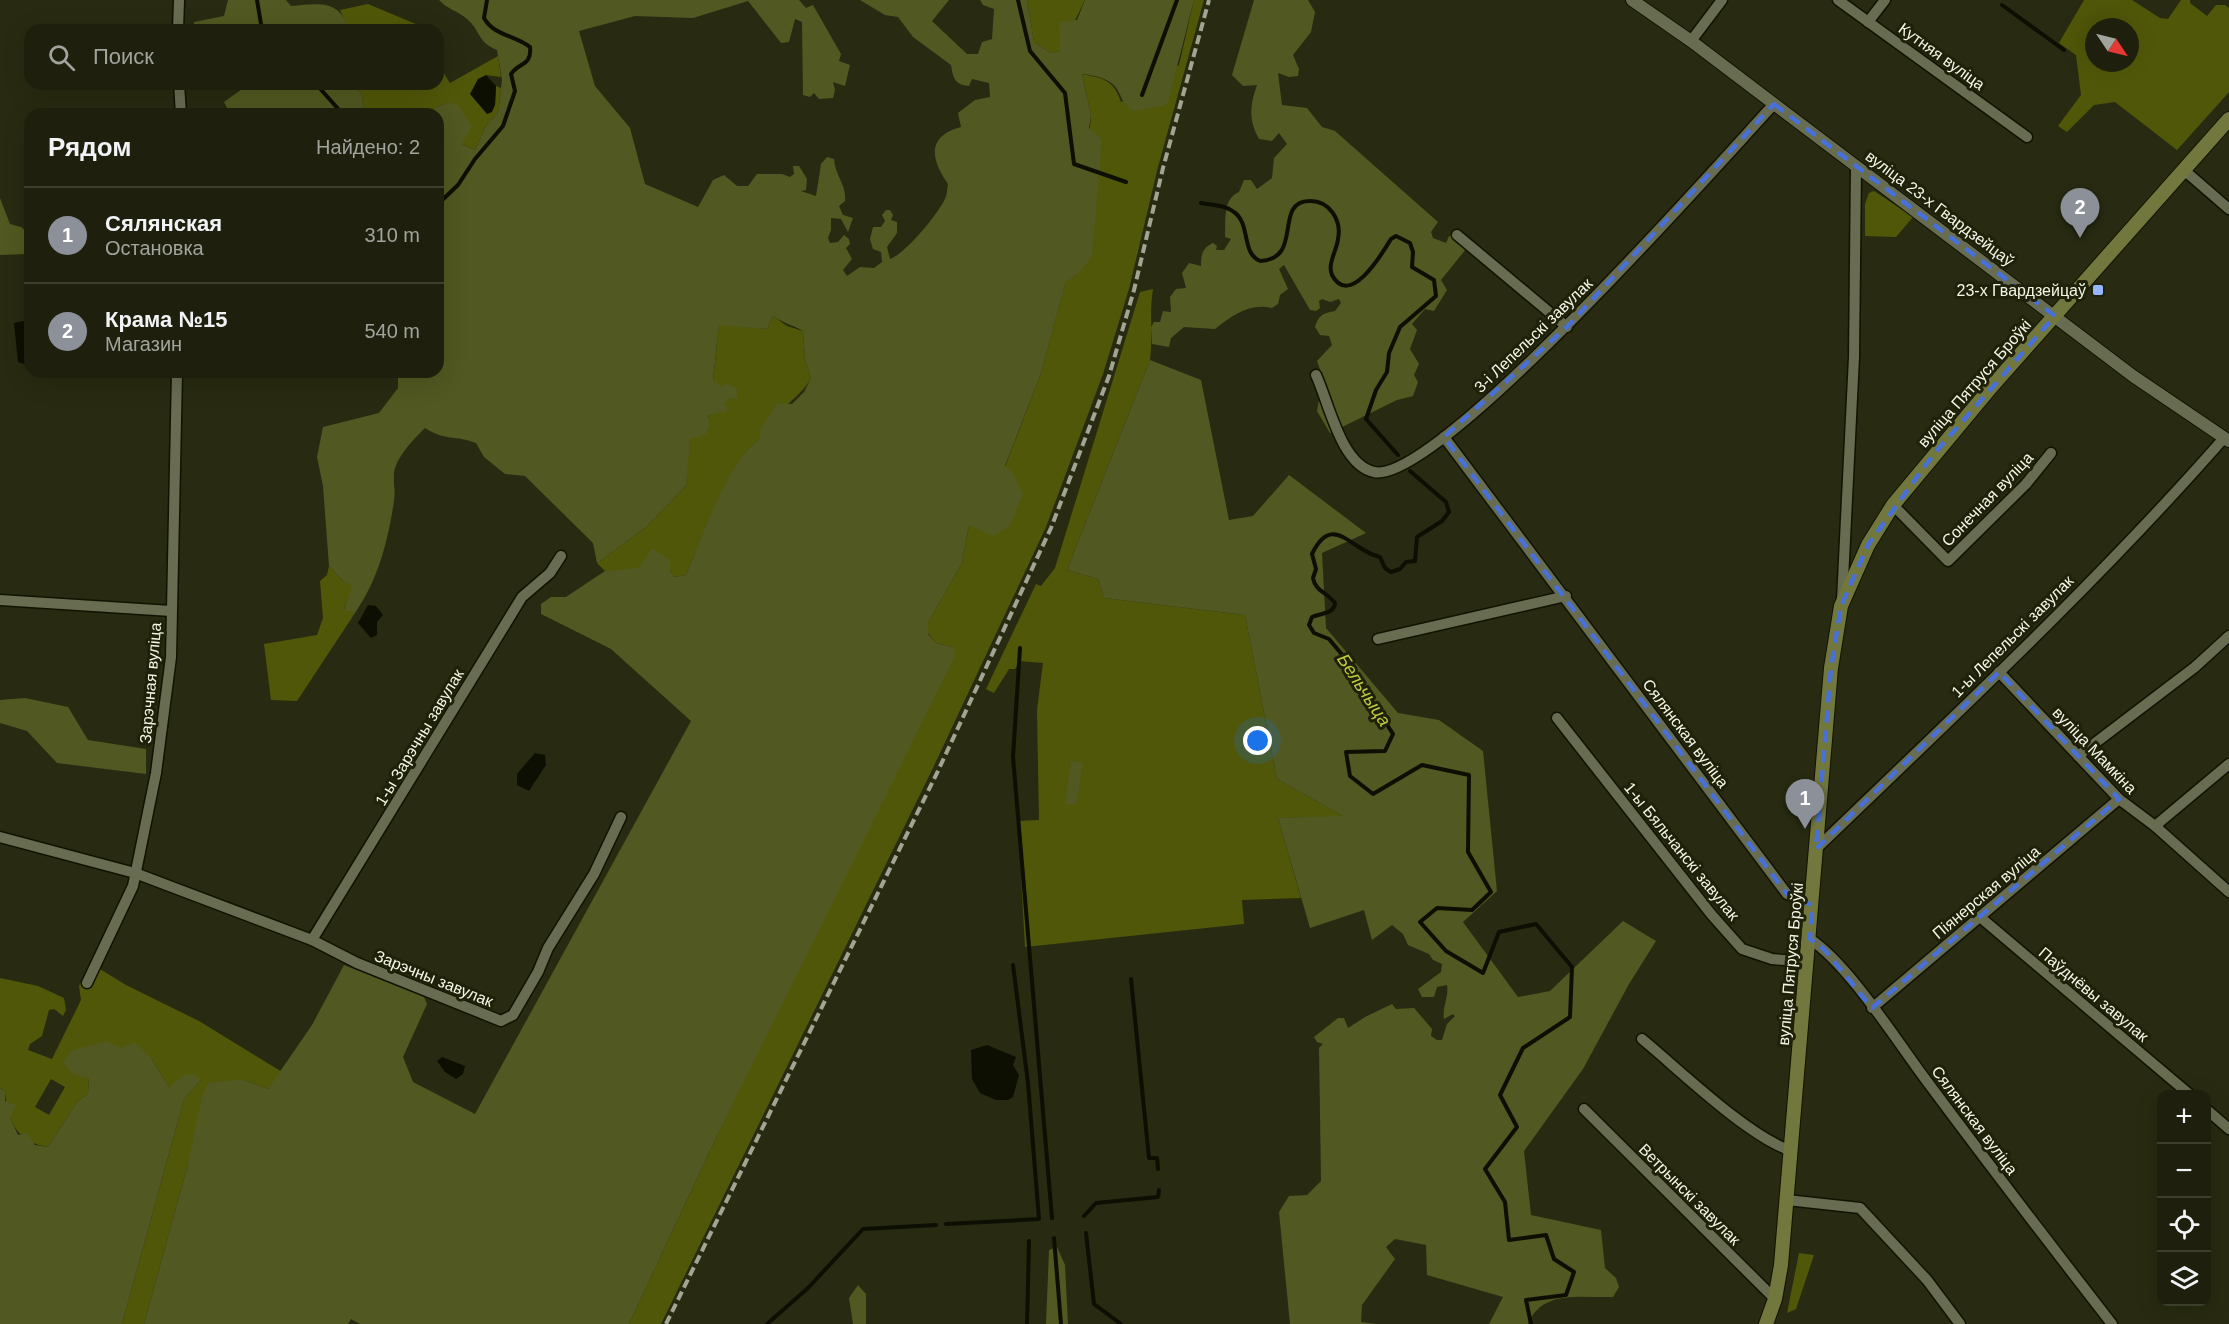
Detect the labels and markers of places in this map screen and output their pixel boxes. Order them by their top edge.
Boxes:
pin: 2 [2060,188,2100,238]
place label: 23-х Гвардзейцаў [1957,282,2086,299]
marker: 23-х Гвардзейцаў [2091,283,2105,297]
pin: 1 [1786,780,1824,829]

